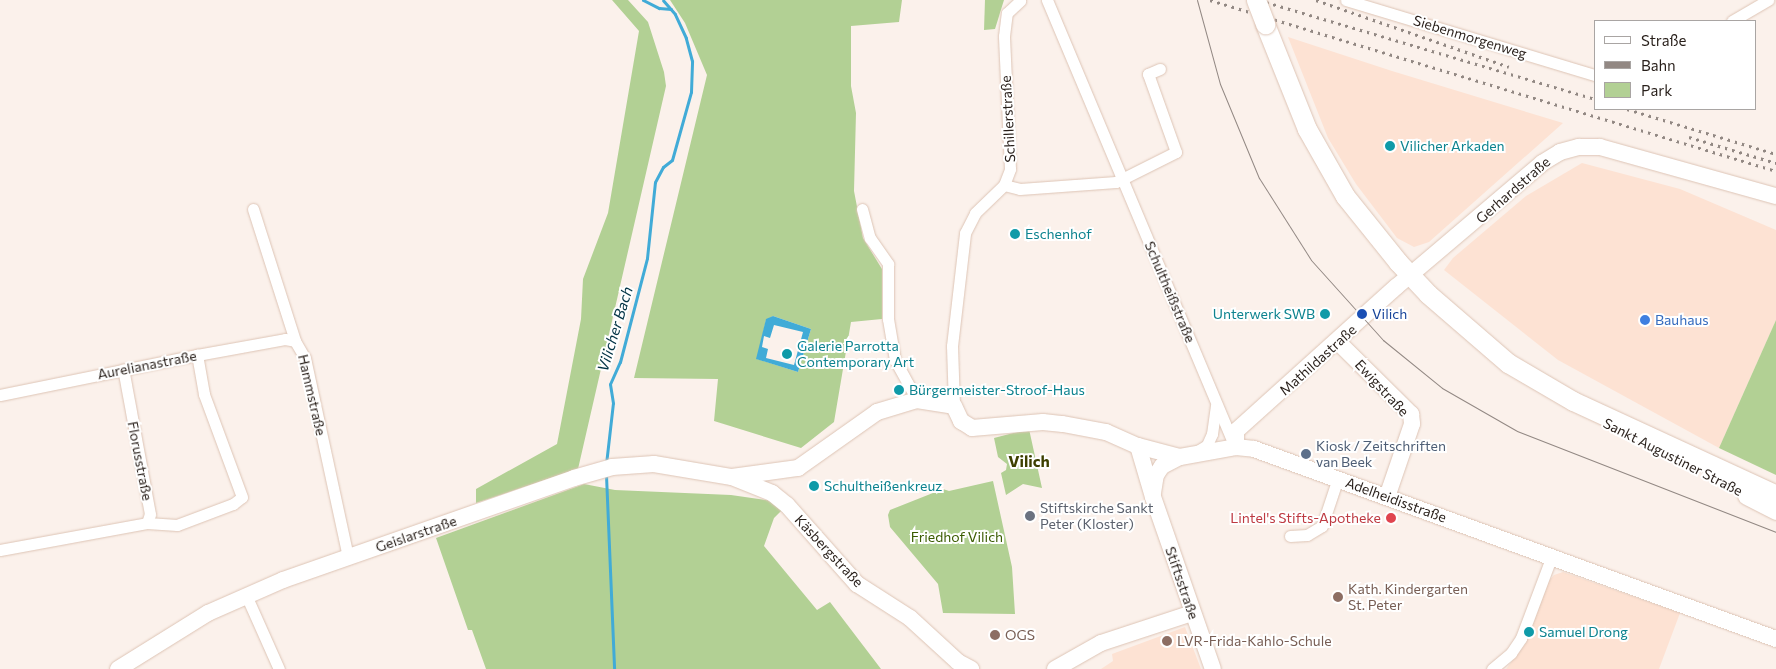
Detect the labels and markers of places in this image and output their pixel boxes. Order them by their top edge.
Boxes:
place label: Vilicher Arkaden [1400,138,1505,154]
marker: Vilicher Arkaden [1384,140,1396,152]
place label: Eschenhof [1025,226,1092,242]
marker: Eschenhof [1009,228,1021,240]
place label: Unterwerk SWB [1213,306,1315,322]
place label: Vilich [1372,306,1407,322]
marker: Unterwerk SWB [1319,308,1331,320]
marker: Vilich [1356,308,1368,320]
place label: Bauhaus [1655,312,1709,328]
marker: Bauhaus [1639,314,1651,326]
place label: Galerie Parrotta Contemporary Art [797,338,914,371]
marker: Galerie Parrotta Contemporary Art [781,348,793,360]
place label: Bürgermeister-Stroof-Haus [909,382,1085,398]
marker: Bürgermeister-Stroof-Haus [893,384,905,396]
place label: Kiosk / Zeitschriften van Beek [1316,438,1446,471]
marker: Kiosk / Zeitschriften van Beek [1300,448,1312,460]
place label: Schultheißenkreuz [824,478,942,494]
marker: Schultheißenkreuz [808,480,820,492]
place label: Stiftskirche Sankt Peter (Kloster) [1040,500,1153,532]
marker: Stiftskirche Sankt Peter (Kloster) [1024,510,1036,522]
place label: Lintel's Stifts-Apotheke [1230,510,1381,526]
marker: Lintel's Stifts-Apotheke [1385,512,1397,524]
place label: Kath. Kindergarten St. Peter [1348,581,1468,614]
marker: Kath. Kindergarten St. Peter [1332,591,1344,603]
place label: Samuel Drong [1539,624,1628,640]
marker: Samuel Drong [1523,626,1535,638]
place label: OGS [1005,627,1035,643]
marker: OGS [989,629,1001,641]
place label: LVR-Frida-Kahlo-Schule [1177,633,1332,649]
marker: LVR-Frida-Kahlo-Schule [1161,635,1173,647]

